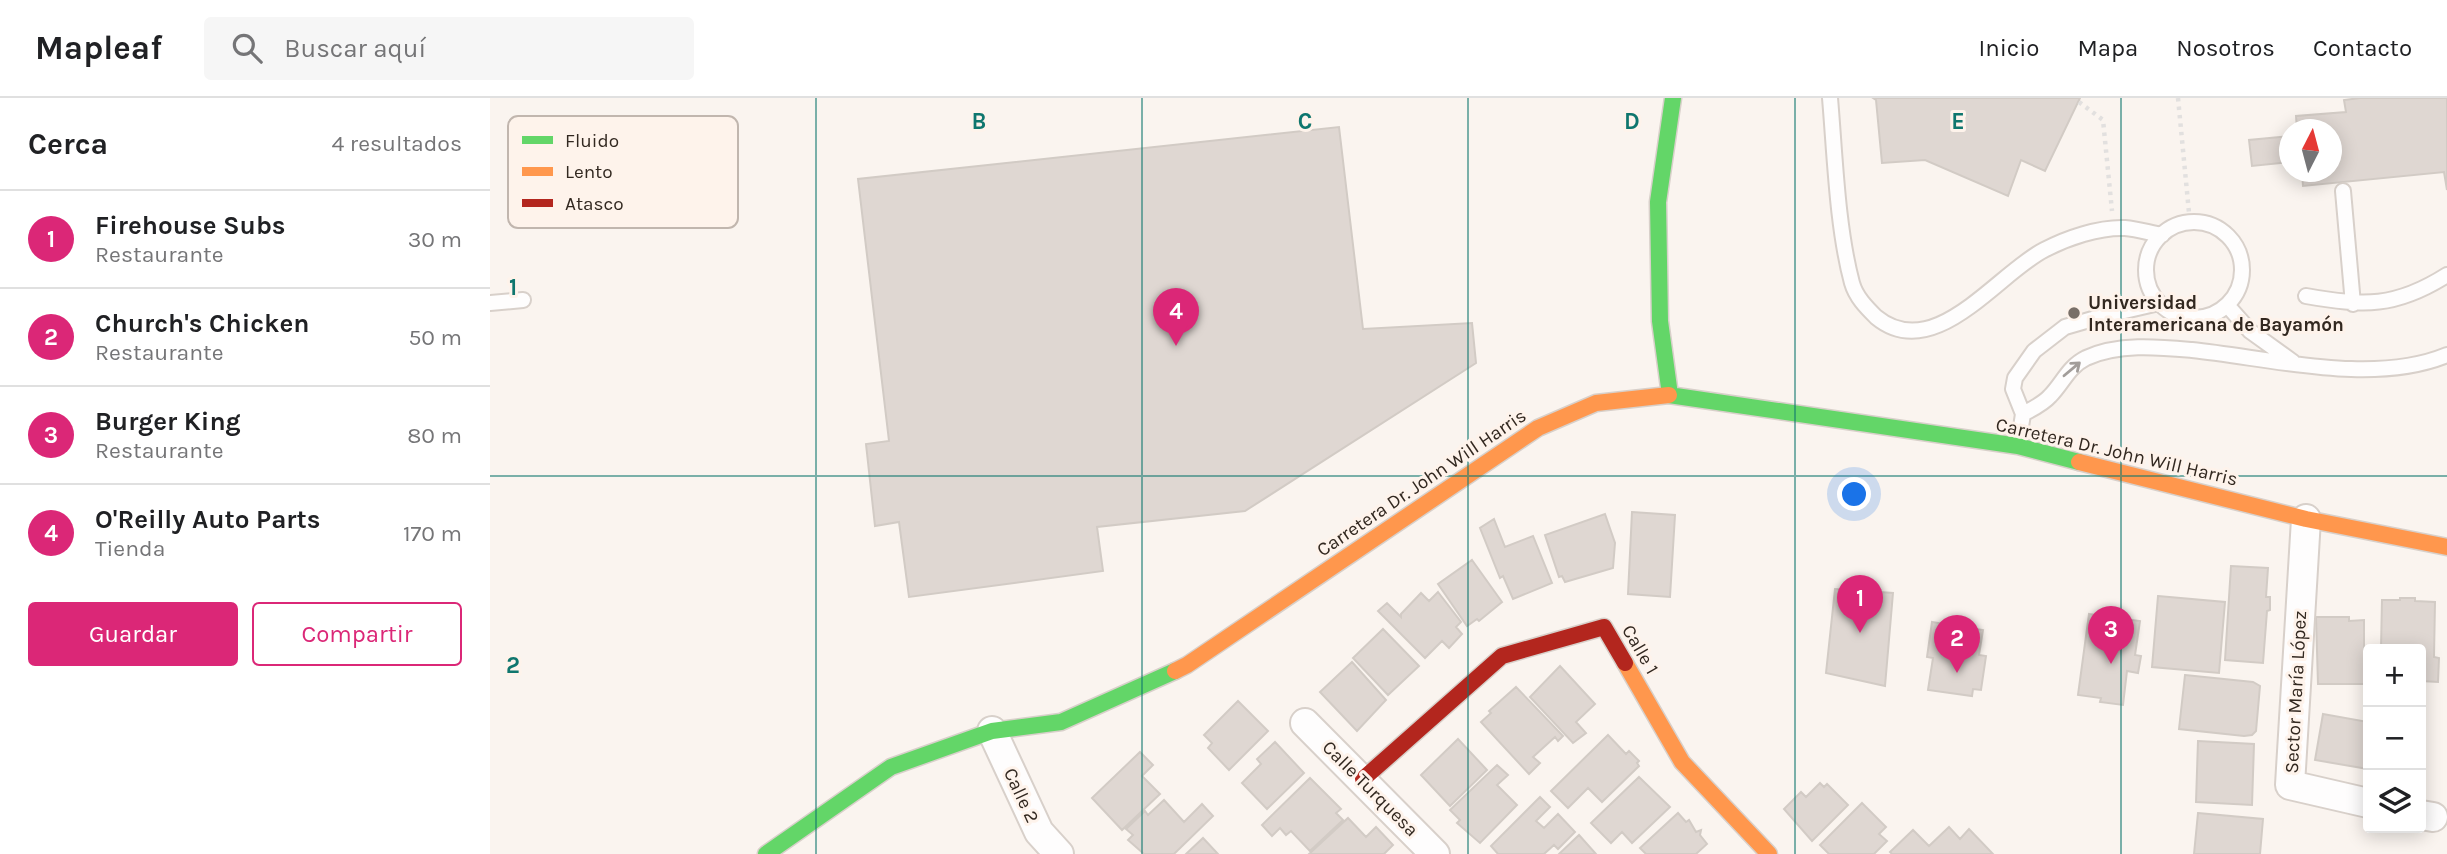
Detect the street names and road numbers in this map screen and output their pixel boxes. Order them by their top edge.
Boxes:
street label: Carretera Dr. John Will Harris [1313,405,1530,561]
street label: Carretera Dr. John Will Harris [1994,413,2240,491]
street label: Sector María López [2281,610,2311,774]
street label: Calle 1 [1617,621,1663,678]
street label: Calle Turquesa [1318,736,1423,841]
street label: Calle 2 [999,764,1043,826]

